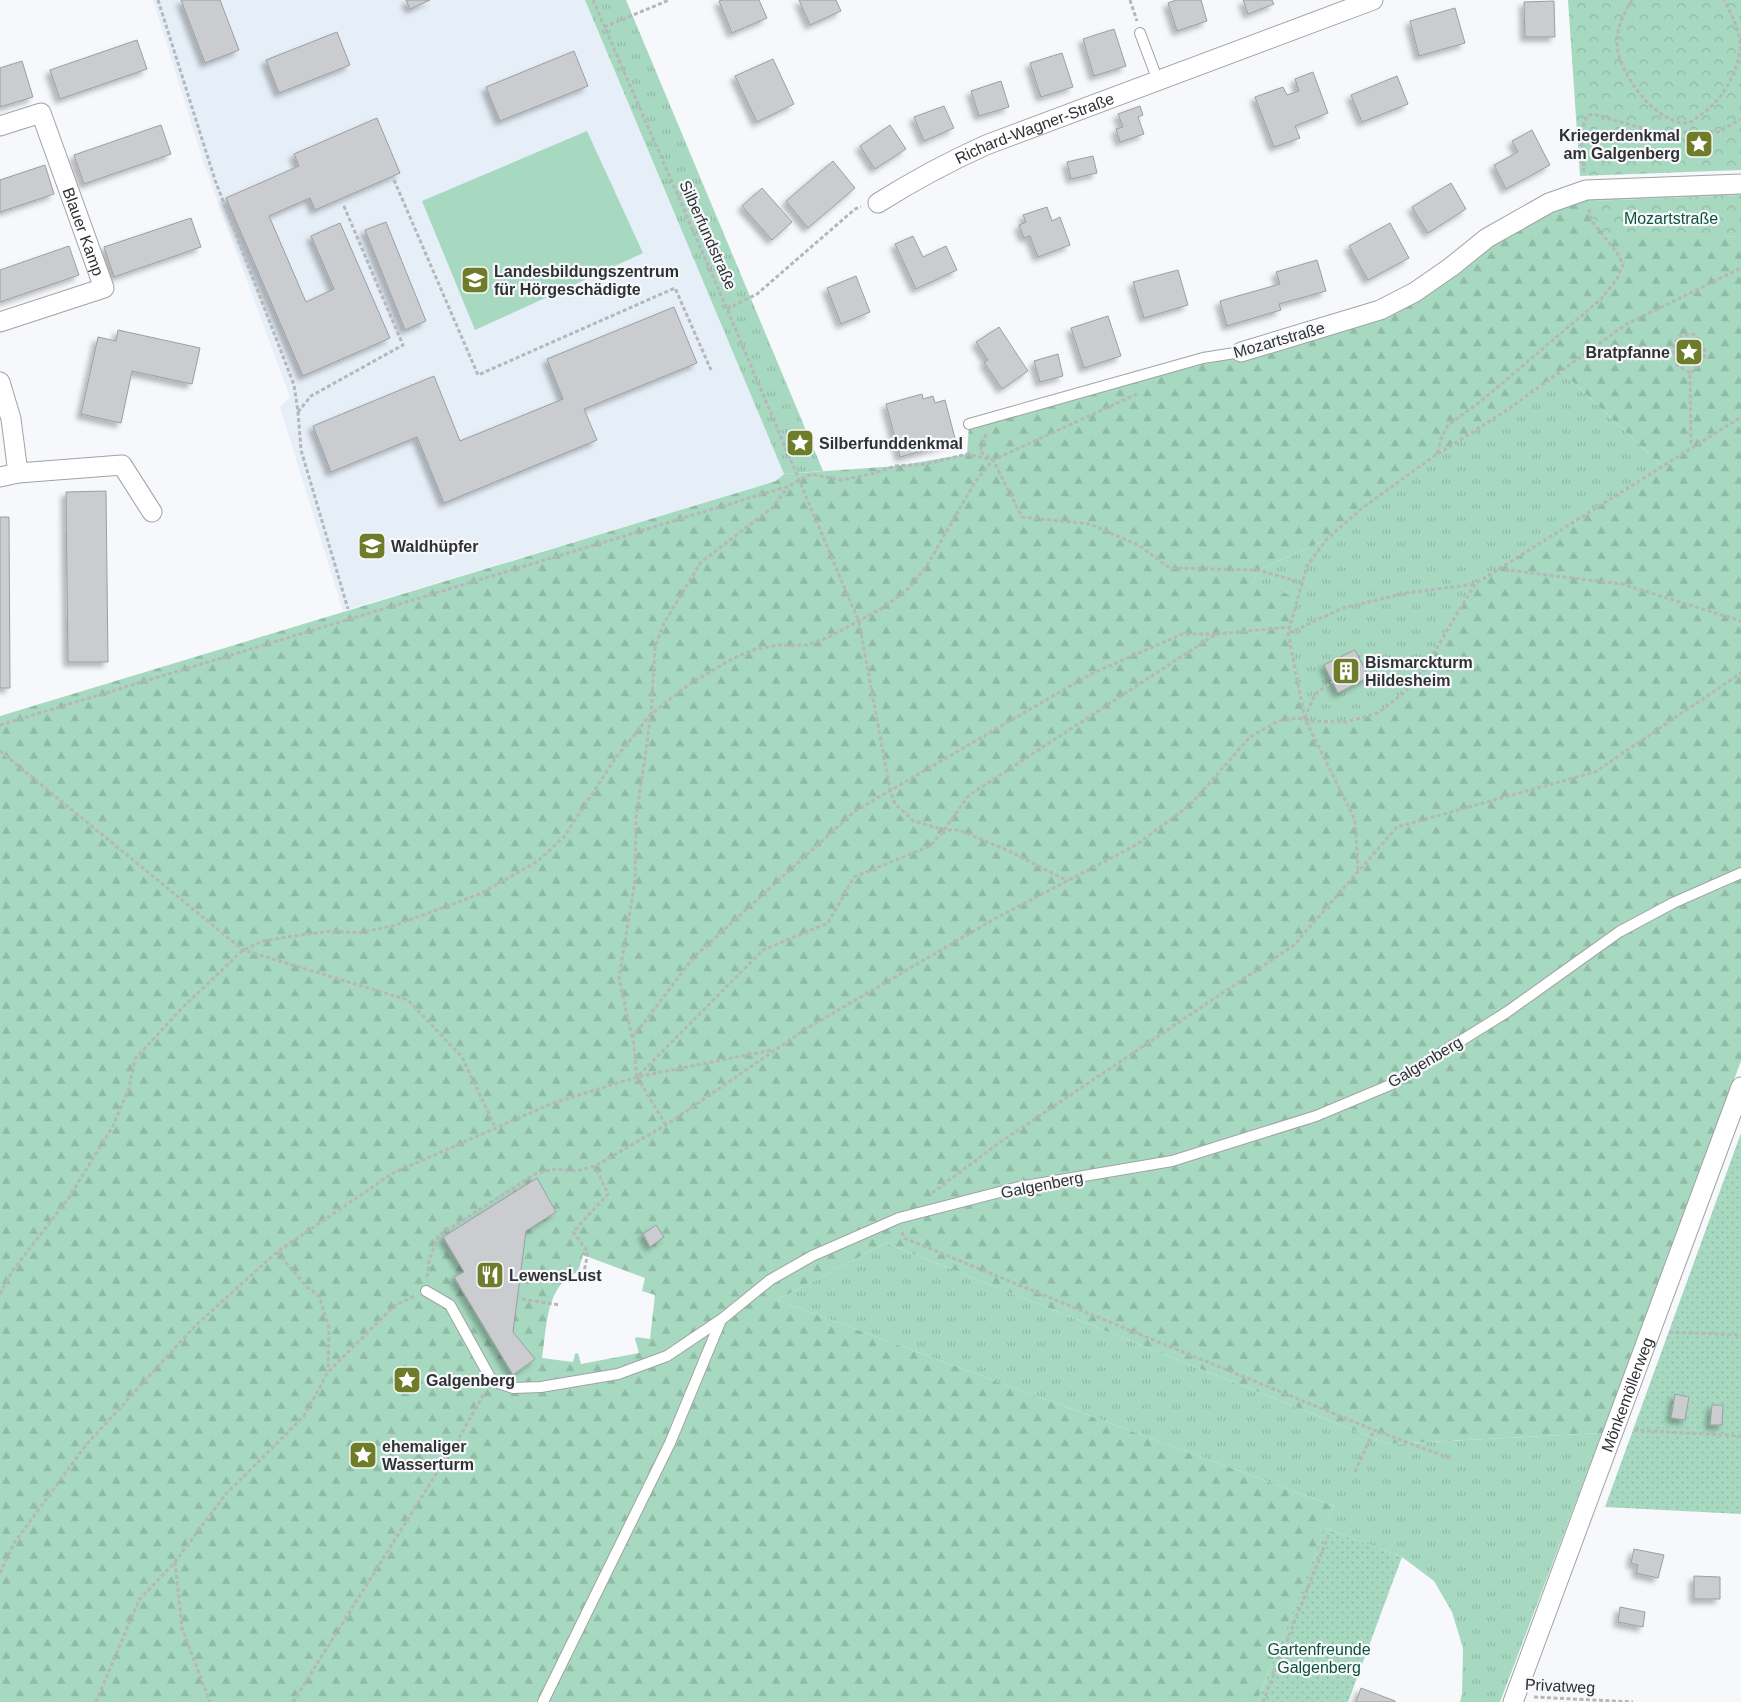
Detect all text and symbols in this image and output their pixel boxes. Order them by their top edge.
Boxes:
street label: Richard-Wagner-Straße [952,89,1116,167]
place label: Kriegerdenkmal am Galgenberg [1559,127,1680,162]
place icon: Kriegerdenkmal am Galgenberg [1684,129,1714,159]
street label: Silberfundstraße [676,178,740,292]
street label: Blauer Kamp [60,185,107,278]
park label: Mozartstraße [1624,210,1718,227]
place label: Landesbildungszentrum für Hörgeschädigte [494,263,679,298]
school or university icon: Landesbildungszentrum für Hörgeschädigte [460,265,490,295]
street label: Mozartstraße [1231,319,1327,361]
place icon: Bratpfanne [1674,337,1704,367]
place label: Bratpfanne [1586,344,1670,361]
place icon: Silberfunddenkmal [785,428,815,458]
place label: Silberfunddenkmal [819,435,963,452]
school or university icon: Waldhüpfer [357,531,387,561]
place label: Waldhüpfer [391,538,478,555]
place label: Bismarckturm Hildesheim [1365,654,1473,689]
building icon: Bismarckturm Hildesheim [1331,656,1361,686]
street label: Galgenberg [1385,1033,1465,1091]
street label: Galgenberg [999,1169,1085,1201]
restaurant icon: LewensLust [475,1260,505,1290]
place label: LewensLust [509,1267,602,1284]
street label: Mönkemöllerweg [1598,1335,1656,1454]
place icon: Galgenberg [392,1365,422,1395]
place label: Galgenberg [426,1372,515,1389]
place label: ehemaliger Wasserturm [382,1438,474,1473]
place icon: ehemaliger Wasserturm [348,1440,378,1470]
park label: Gartenfreunde Galgenberg [1267,1641,1371,1676]
street label: Privatweg [1524,1676,1596,1696]

